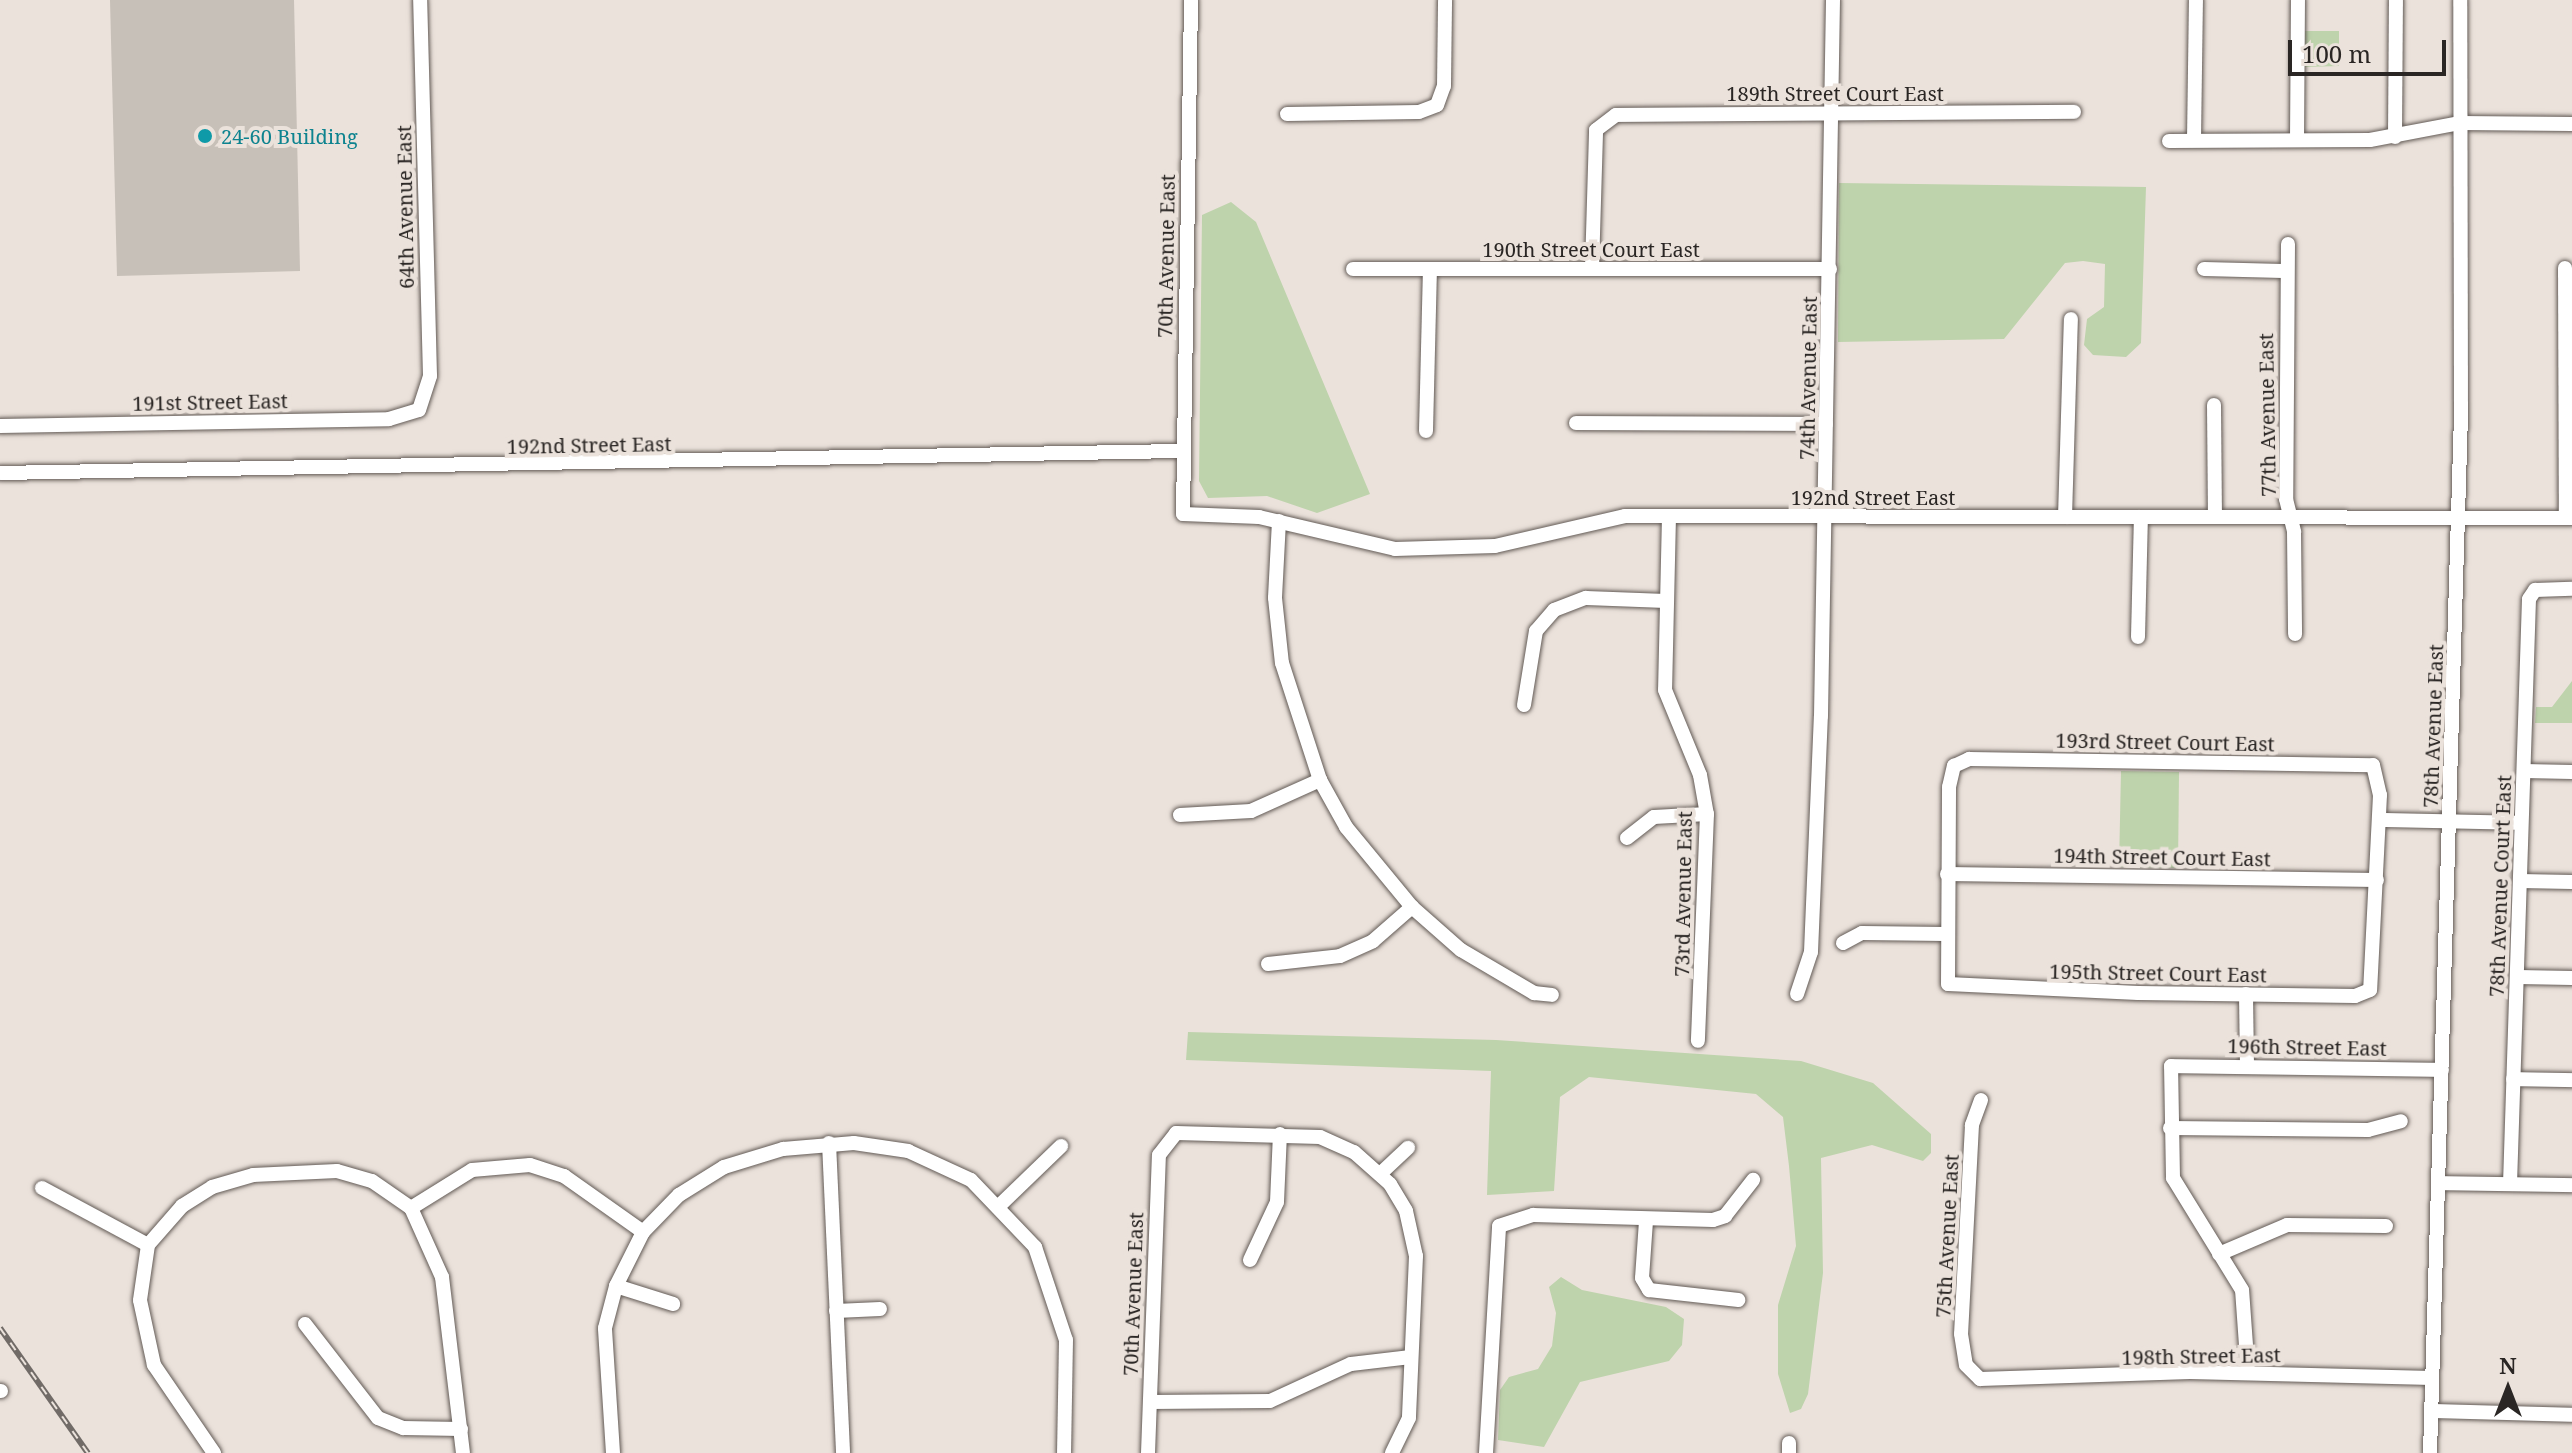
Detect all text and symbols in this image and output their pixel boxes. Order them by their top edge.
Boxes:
scale bar [2292,24,2450,74]
text: 100 m [2302,37,2371,70]
street label: 189th Street Court East [1726,81,1944,105]
place label: 24-60 Building [221,124,358,148]
street label: 64th Avenue East [392,125,418,289]
marker: 24-60 Building [196,127,214,145]
street label: 70th Avenue East [1153,174,1179,338]
street label: 190th Street Court East [1482,237,1700,261]
street label: 74th Avenue East [1795,296,1821,460]
street label: 77th Avenue East [2254,333,2280,497]
street label: 191st Street East [132,389,288,415]
street label: 192nd Street East [506,432,672,458]
street label: 192nd Street East [1791,485,1955,509]
street label: 78th Avenue East [2418,644,2448,808]
street label: 193rd Street Court East [2055,728,2275,756]
street label: 78th Avenue Court East [2484,775,2516,997]
street label: 73rd Avenue East [1670,811,1696,977]
street label: 194th Street Court East [2053,843,2271,871]
street label: 195th Street Court East [2049,959,2267,987]
street label: 196th Street East [2227,1034,2387,1060]
street label: 75th Avenue East [1931,1154,1963,1318]
street label: 70th Avenue East [1118,1212,1148,1376]
street label: 198th Street East [2121,1343,2281,1369]
north arrow [2468,1349,2548,1429]
text: N [2499,1350,2517,1380]

